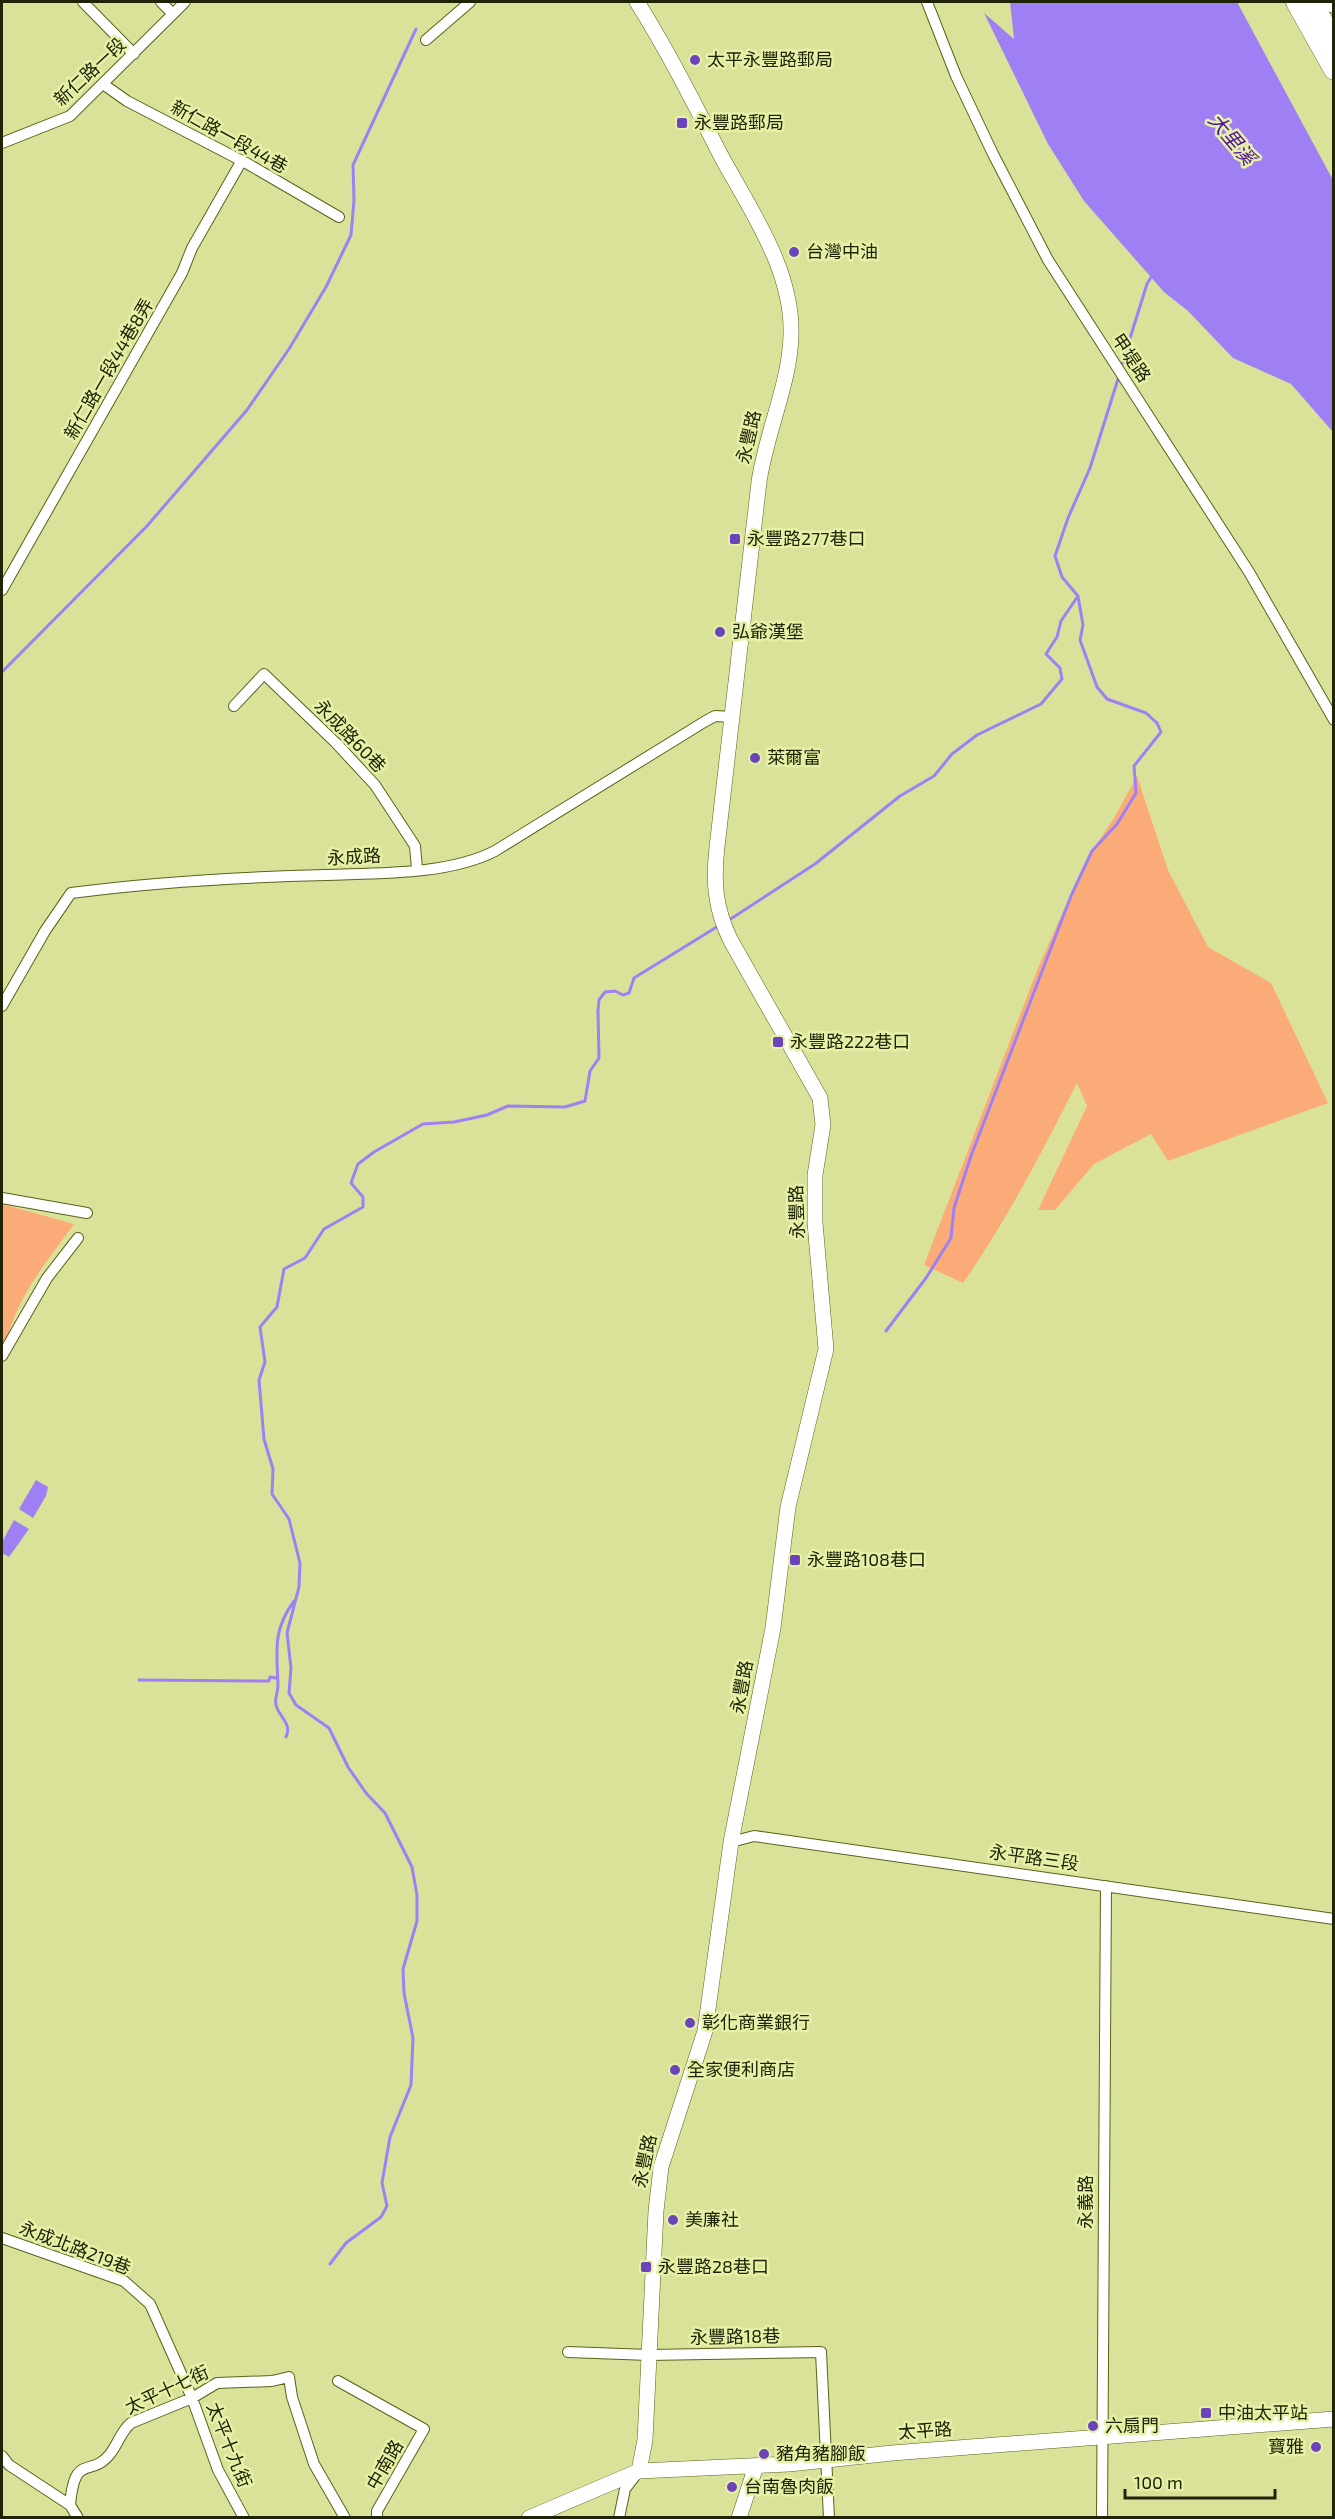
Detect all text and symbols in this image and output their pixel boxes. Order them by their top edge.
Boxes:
street label: 新仁路一段 [49,33,130,110]
place label: 太平永豐路郵局 [707,48,833,70]
marker: 太平永豐路郵局 [688,53,702,67]
street label: 新仁路一段44巷 [167,95,292,177]
water label: 大里溪 [1204,108,1263,171]
place label: 永豐路郵局 [694,111,784,133]
marker: 永豐路郵局 [675,116,689,130]
place label: 台灣中油 [806,240,878,262]
marker: 台灣中油 [787,245,801,259]
street label: 新仁路一段44巷8弄 [59,294,157,443]
street label: 甲堤路 [1108,329,1156,386]
street label: 永豐路 [731,408,765,466]
place label: 永豐路277巷口 [747,527,866,549]
marker: 永豐路277巷口 [728,532,742,546]
place label: 弘爺漢堡 [732,620,804,642]
marker: 弘爺漢堡 [713,625,727,639]
street label: 永成路60巷 [310,694,391,776]
place label: 萊爾富 [767,746,821,768]
marker: 萊爾富 [748,751,762,765]
street label: 永成路 [326,844,381,868]
place label: 永豐路222巷口 [790,1030,910,1052]
marker: 永豐路222巷口 [771,1035,785,1049]
street label: 永豐路 [784,1185,808,1239]
place label: 永豐路108巷口 [807,1548,926,1570]
marker: 永豐路108巷口 [788,1553,802,1567]
street label: 永豐路 [725,1658,757,1715]
street label: 永平路三段 [988,1840,1080,1874]
place label: 彰化商業銀行 [702,2011,810,2033]
marker: 彰化商業銀行 [683,2016,697,2030]
place label: 全家便利商店 [687,2058,795,2080]
marker: 全家便利商店 [668,2063,682,2077]
street label: 永豐路 [628,2132,660,2189]
street label: 永義路 [1074,2175,1096,2229]
place label: 美廉社 [685,2208,739,2230]
marker: 美廉社 [666,2213,680,2227]
street label: 永成北路219巷 [17,2216,134,2278]
place label: 永豐路28巷口 [658,2255,769,2277]
marker: 永豐路28巷口 [639,2260,653,2274]
street label: 永豐路18巷 [690,2324,780,2348]
street label: 太平十七街 [121,2360,212,2418]
street label: 太平十九街 [203,2399,257,2490]
place label: 中油太平站 [1218,2401,1308,2423]
marker: 中油太平站 [1199,2406,1213,2420]
place label: 六扇門 [1105,2414,1159,2436]
street label: 太平路 [897,2417,953,2443]
marker: 六扇門 [1086,2419,1100,2433]
place label: 寶雅 [1268,2435,1304,2457]
street label: 中南路 [361,2436,407,2493]
marker: 寶雅 [1309,2440,1323,2454]
place label: 豬角豬腳飯 [776,2442,866,2464]
marker: 豬角豬腳飯 [757,2447,771,2461]
scale bar [1125,2462,1275,2500]
text: 100 m [1134,2471,1183,2493]
place label: 台南魯肉飯 [744,2475,834,2497]
marker: 台南魯肉飯 [725,2480,739,2494]

